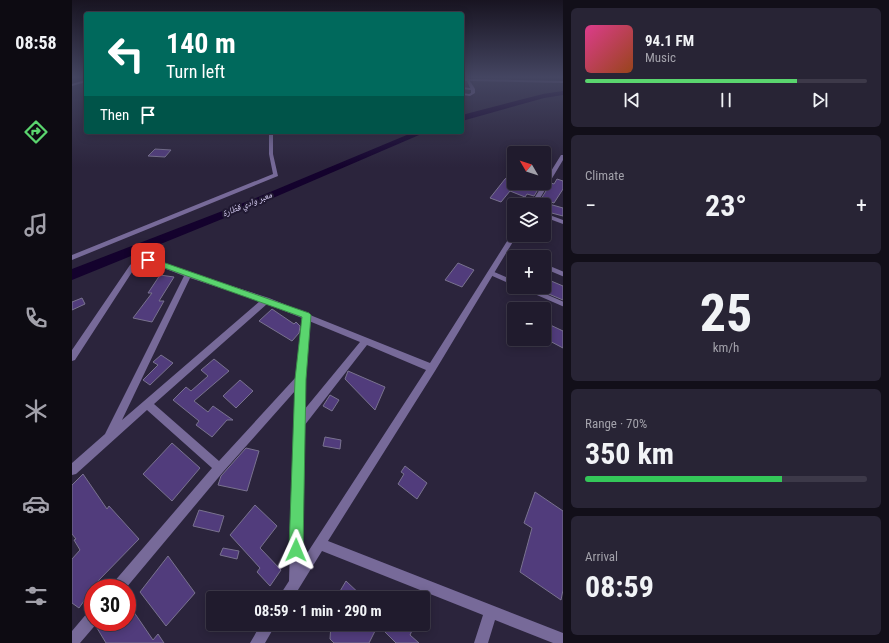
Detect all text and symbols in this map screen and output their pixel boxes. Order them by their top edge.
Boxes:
text: 140 m [166,27,236,60]
icon: left [100,28,152,80]
text: 08:58 [15,32,57,53]
text: 94.1 FM [645,32,694,50]
text: Music [645,50,676,65]
text: Turn left [166,61,225,82]
icon: previous [621,89,643,111]
icon: pause [715,89,737,111]
icon: next [809,89,831,111]
icon: arrive [137,104,159,126]
text: Then [100,106,129,124]
icon: directions [22,118,50,146]
north arrow [507,146,551,190]
map controls [507,146,551,346]
text: Climate [585,168,624,183]
text: 23° [705,188,747,223]
water label: معبر وادي قطّارة [221,189,275,221]
text: − [585,193,596,218]
text: + [856,193,867,218]
button: layers [507,198,551,242]
icon: music [22,211,50,239]
pin [131,243,165,277]
icon: arrive [137,249,159,271]
button: + [507,250,551,294]
text: 25 [700,283,752,344]
button: − [507,302,551,346]
icon: phone [22,304,50,332]
text: km/h [713,340,739,355]
icon: climate [22,397,50,425]
text: Range · 70% [585,416,647,431]
text: 350 km [585,436,674,471]
icon: car [22,490,50,518]
position arrow [275,529,317,571]
text: Arrival [585,549,618,564]
text: 08:59 [585,569,654,604]
speed limit sign: 30 [84,579,136,631]
icon: filters [22,582,50,610]
text: 08:59 · 1 min · 290 m [254,602,382,620]

